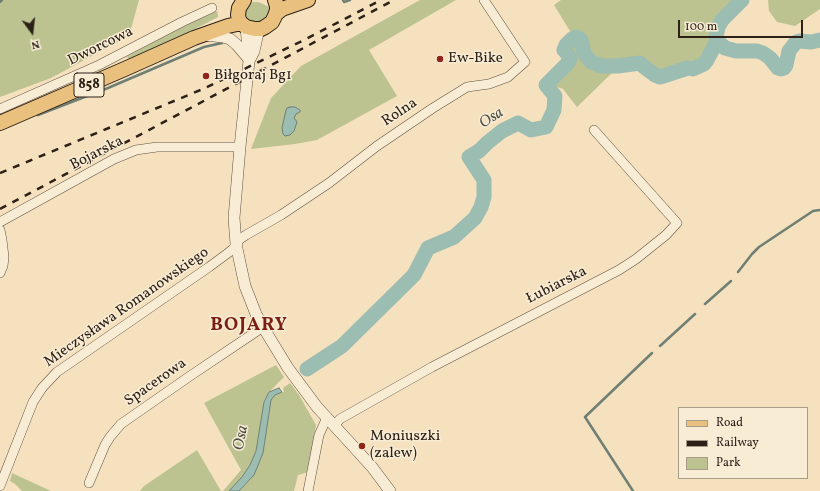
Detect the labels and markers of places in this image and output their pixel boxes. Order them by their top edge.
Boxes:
place label: Ew-Bike [448,50,503,68]
marker: Ew-Bike [435,54,445,64]
place label: Biłgoraj Bg1 [214,67,292,85]
marker: Biłgoraj Bg1 [201,71,211,81]
place label: Moniuszki (zalew) [370,428,440,463]
marker: Moniuszki (zalew) [357,441,367,451]

